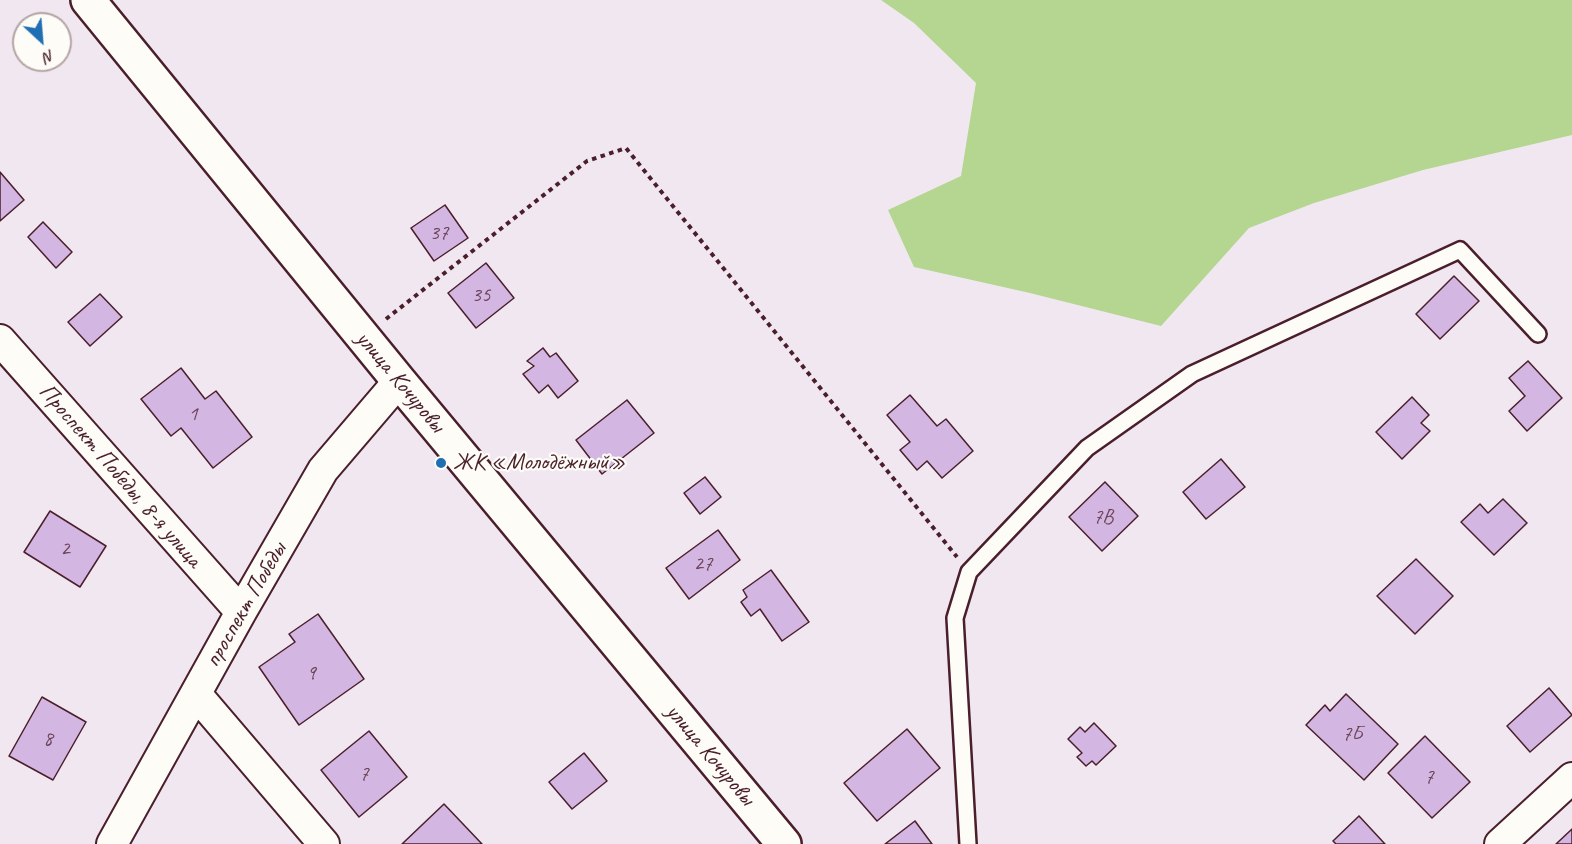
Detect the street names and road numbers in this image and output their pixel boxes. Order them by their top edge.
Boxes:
street label: улица Кочуровы [349,325,451,439]
street label: Проспект Победы, 8-я улица [32,378,208,574]
street label: проспект Победы [199,537,293,673]
street label: улица Кочуровы [659,698,761,812]

